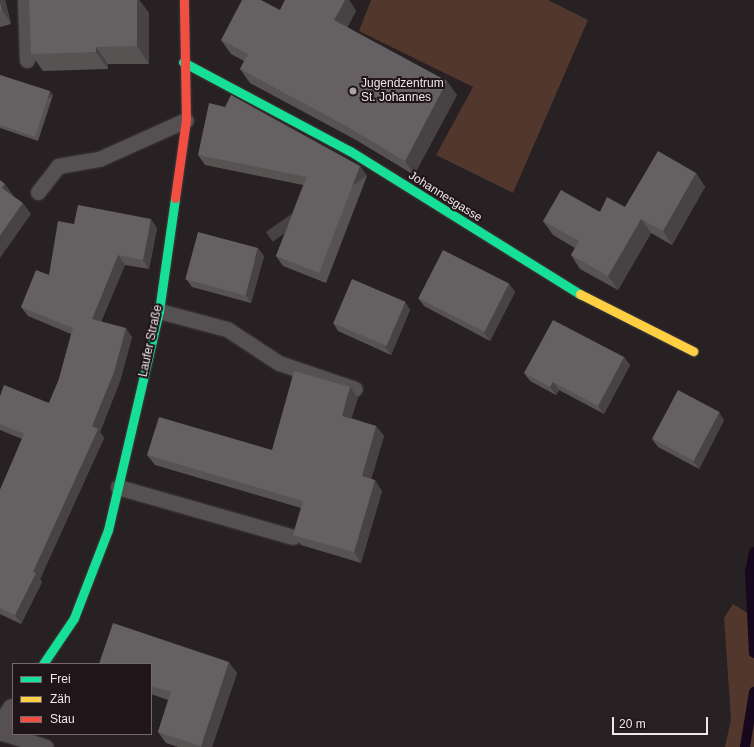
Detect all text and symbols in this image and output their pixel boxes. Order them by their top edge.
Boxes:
place label: Jugendzentrum St. Johannes [361,77,444,105]
marker: Jugendzentrum St. Johannes [348,86,358,96]
street label: Johannesgasse [406,169,484,225]
street label: Laufer Straße [136,304,166,378]
legend [12,663,152,735]
text: Frei [50,672,71,686]
text: Zäh [50,692,71,706]
scale bar [614,709,710,735]
text: Stau [50,712,75,726]
text: 20 m [619,717,646,731]

